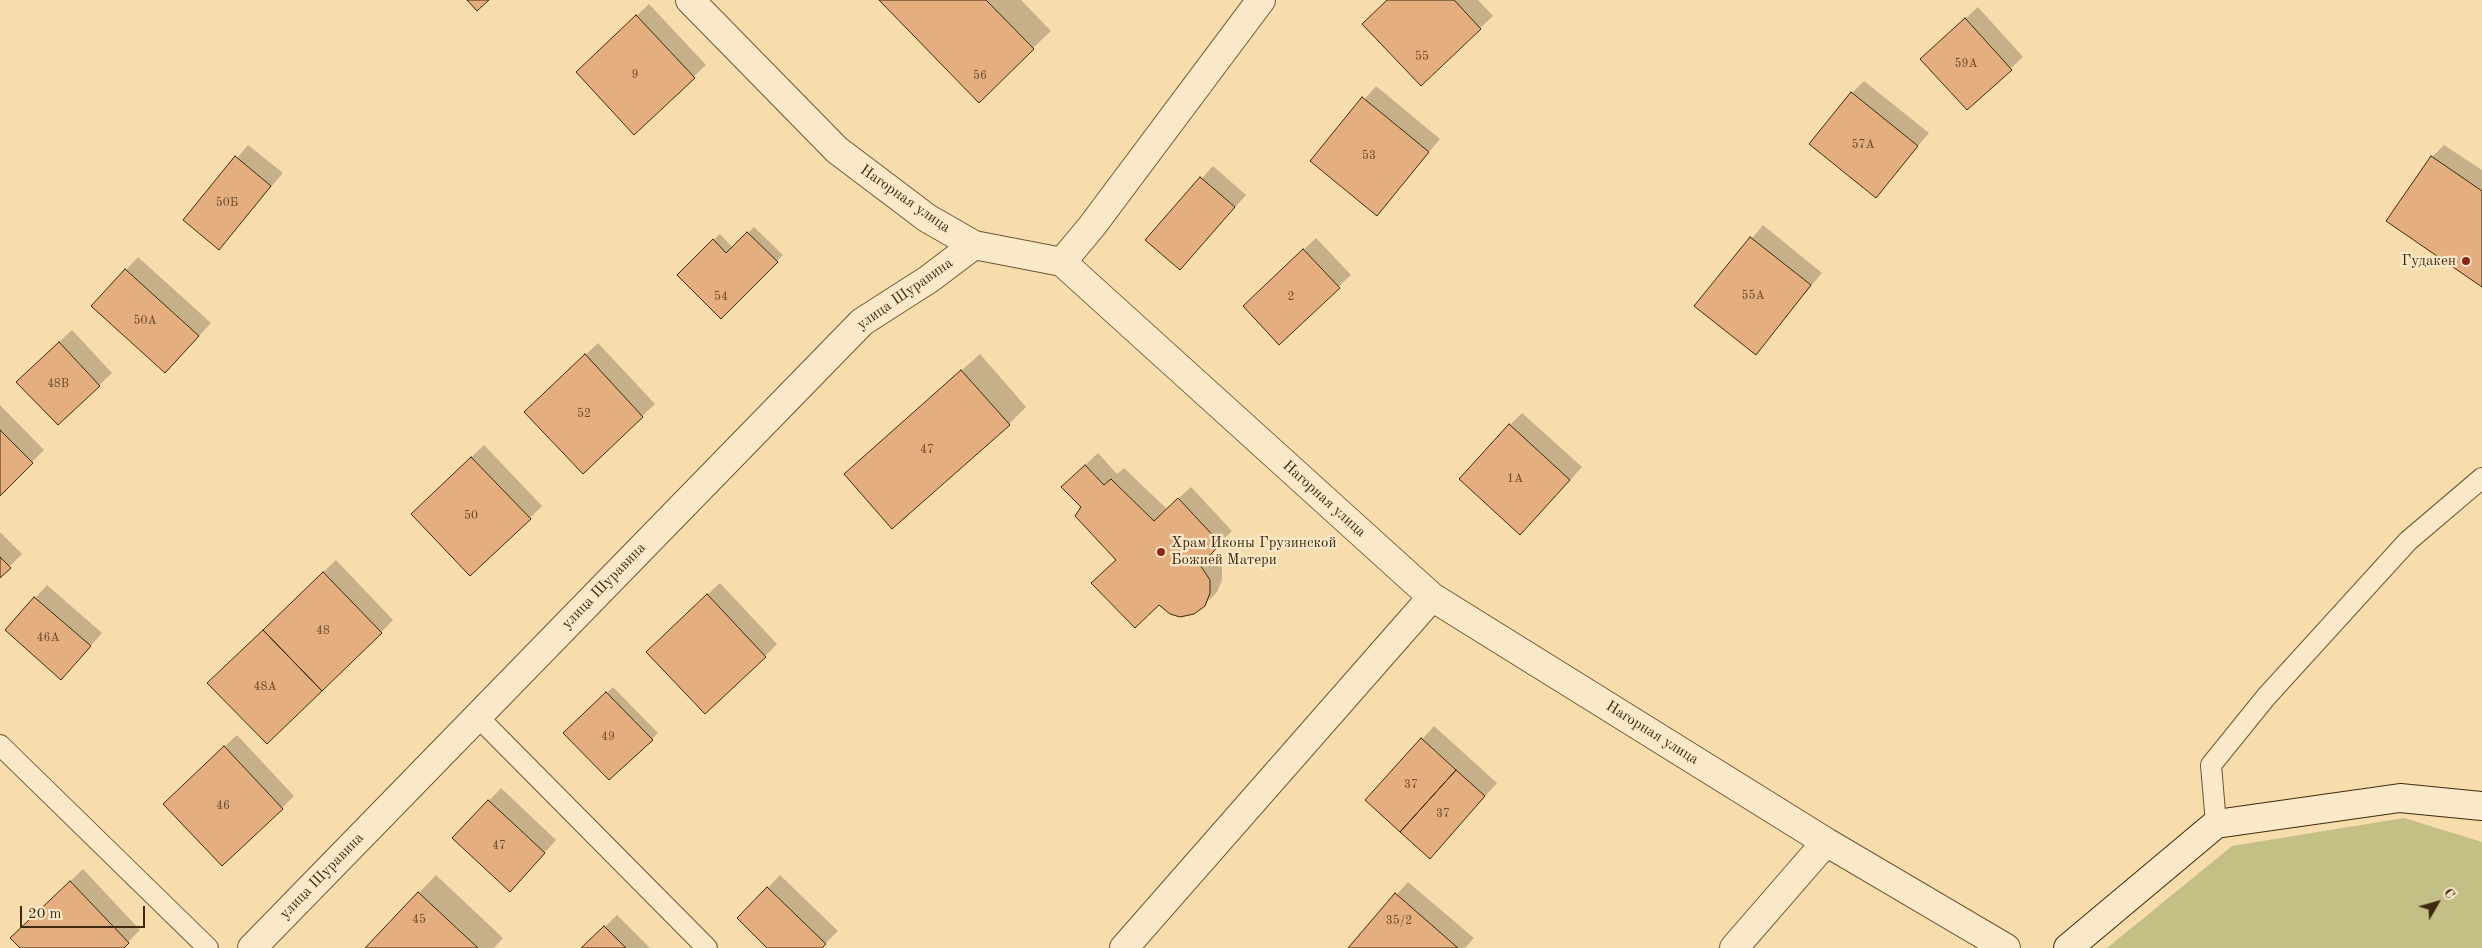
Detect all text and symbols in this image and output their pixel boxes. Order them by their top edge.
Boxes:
house number: 55 [1415,50,1429,64]
house number: 59А [1954,57,1978,71]
house number: 9 [632,68,638,82]
house number: 56 [973,69,987,83]
house number: 57А [1851,138,1875,152]
house number: 53 [1362,149,1376,163]
street label: Нагорная улица [856,161,954,237]
house number: 50Б [216,196,238,210]
place label: Гудакен [2402,252,2456,270]
street label: улица Шуравина [854,254,956,334]
marker: Гудакен [2460,255,2472,267]
house number: 55А [1741,289,1765,303]
house number: 54 [714,290,728,304]
house number: 2 [1288,290,1294,304]
house number: 50А [133,314,157,328]
house number: 48В [47,377,69,391]
house number: 52 [577,407,591,421]
house number: 47 [920,443,934,457]
street label: Нагорная улица [1279,457,1369,541]
house number: 1А [1507,472,1523,486]
house number: 50 [464,509,478,523]
place label: Храм Иконы Грузинской Божией Матери [1171,534,1337,569]
street label: улица Шуравина [558,539,650,633]
marker: Храм Иконы Грузинской Божией Матери [1155,546,1167,558]
house number: 48 [316,624,330,638]
house number: 46А [36,631,60,645]
house number: 48А [253,680,277,694]
street label: Нагорная улица [1602,697,1702,769]
house number: 49 [601,730,615,744]
house number: 37 [1404,778,1418,792]
house number: 46 [216,799,230,813]
house number: 37 [1436,807,1450,821]
street label: улица Шуравина [276,829,368,923]
house number: 47 [492,839,506,853]
north arrow [2412,878,2462,928]
text: С [2440,886,2457,902]
scale bar [22,896,148,928]
text: 20 m [28,907,62,922]
house number: 45 [412,913,426,927]
house number: 35/2 [1386,914,1412,928]

